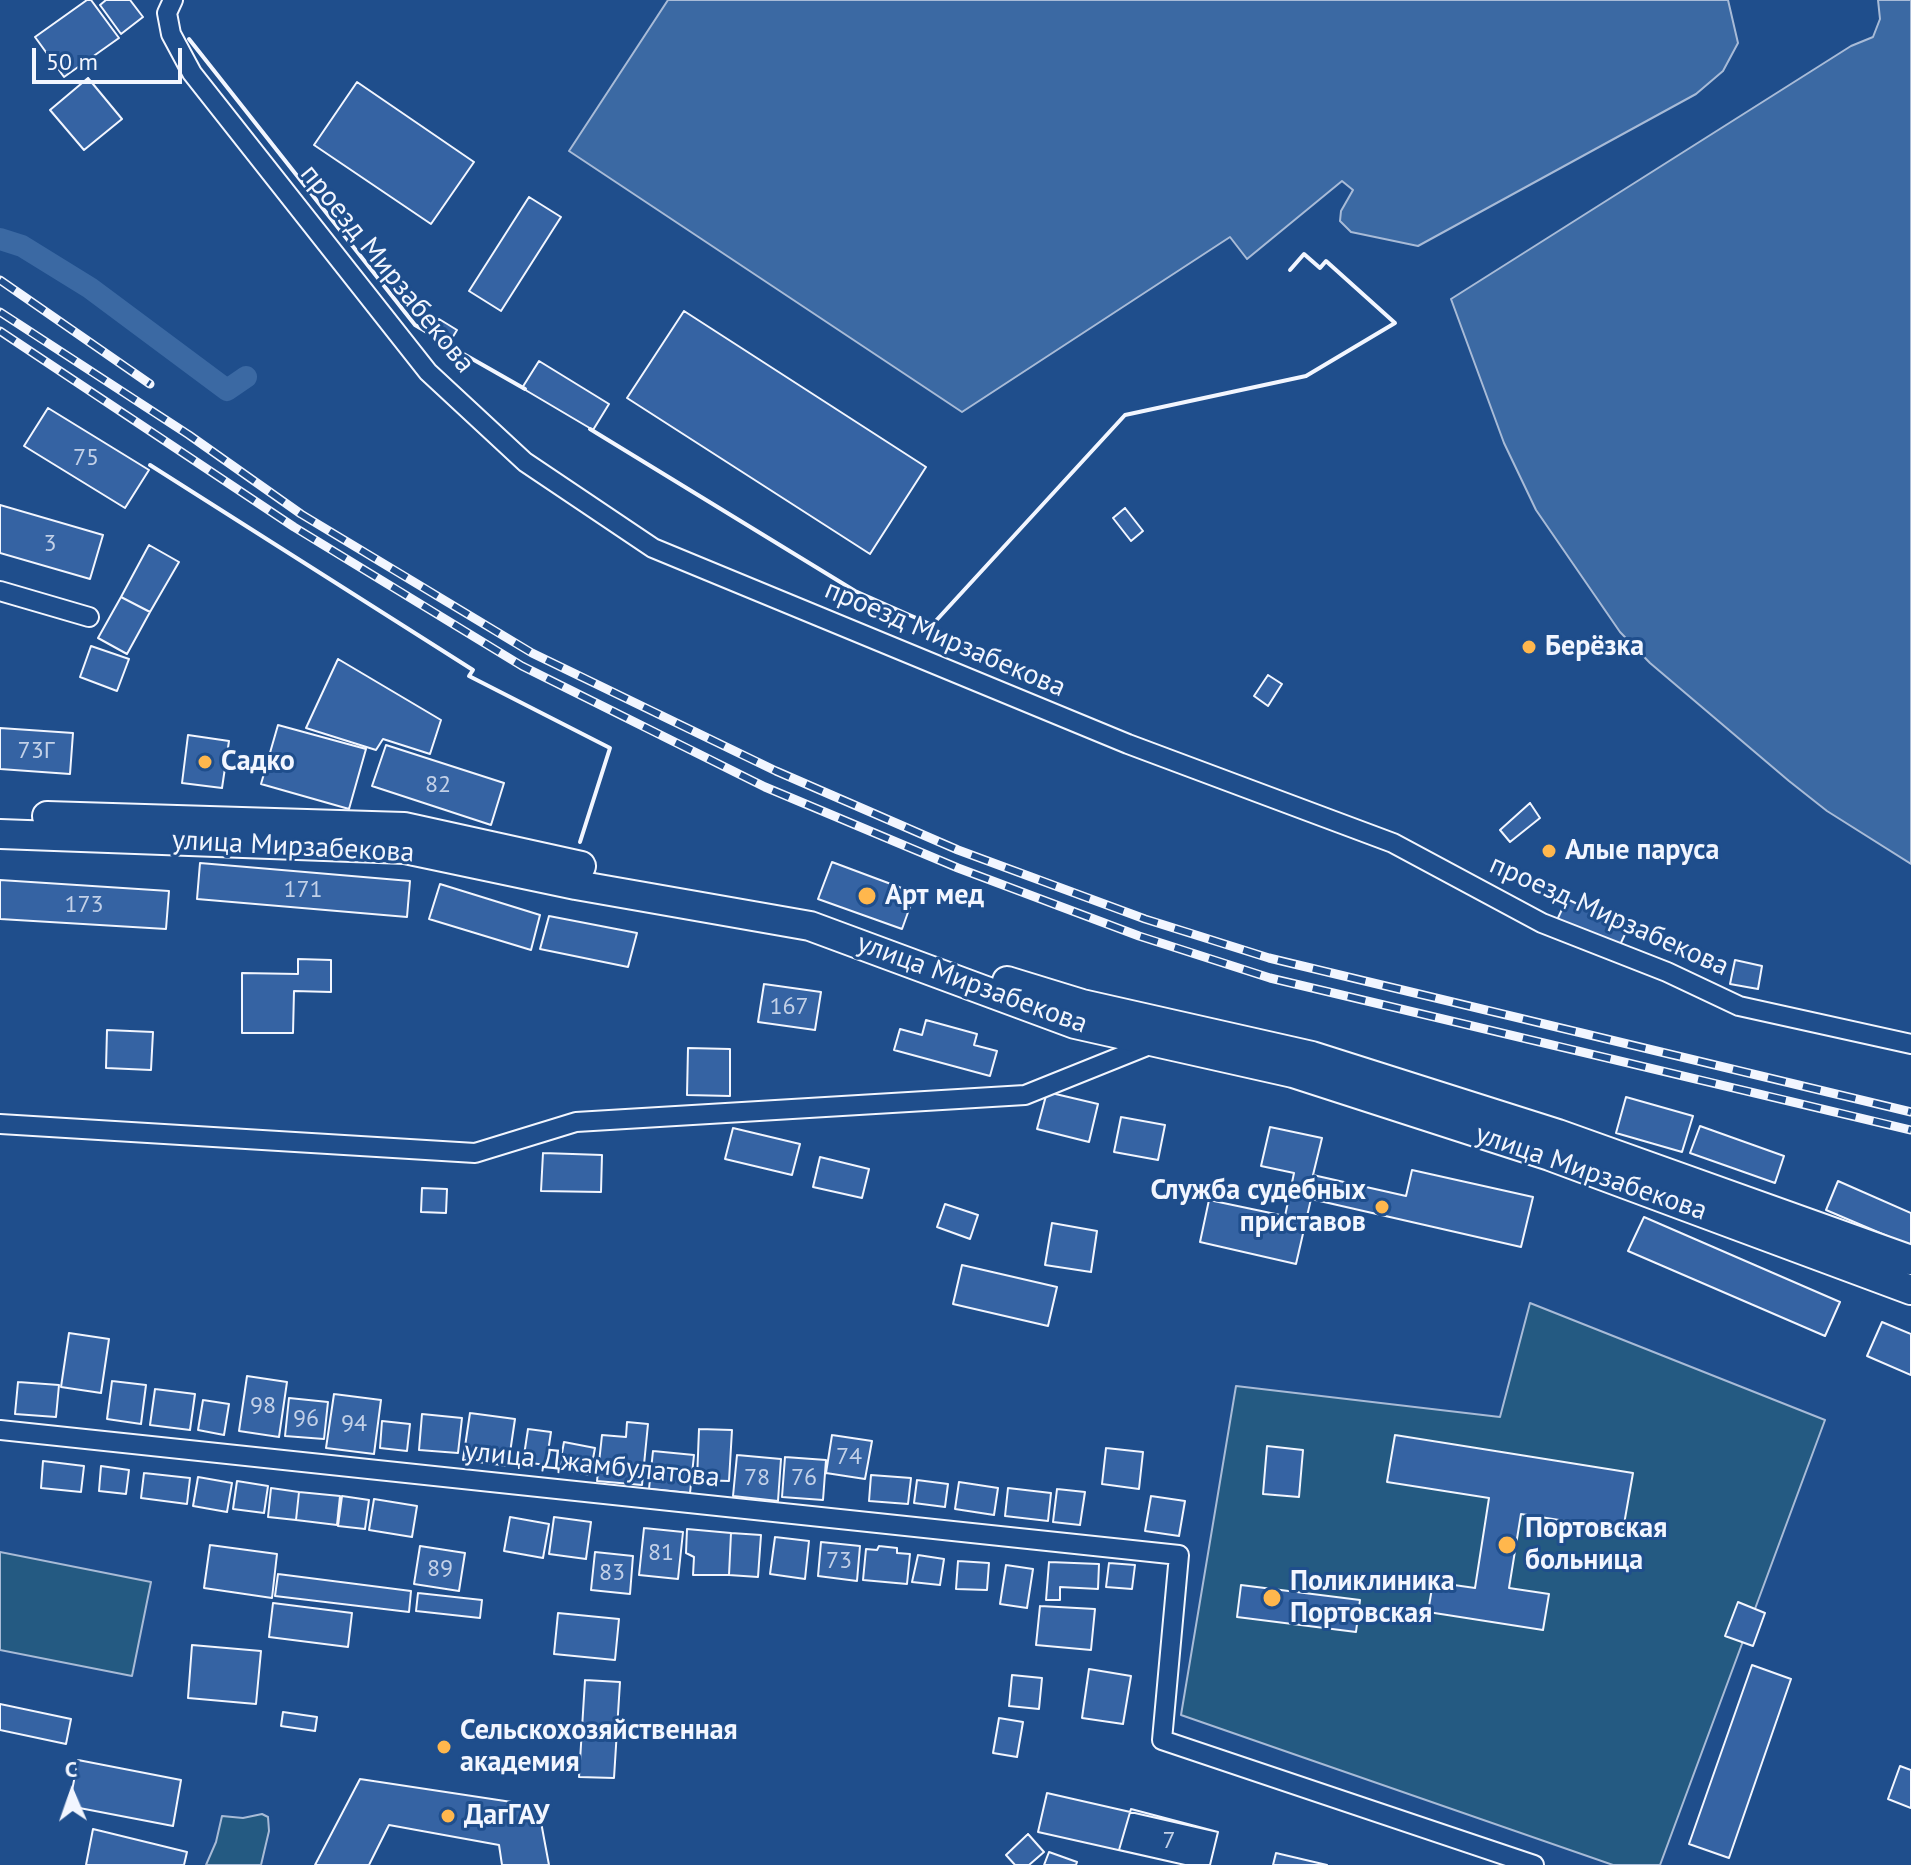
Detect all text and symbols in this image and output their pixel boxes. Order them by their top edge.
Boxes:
scale bar [36,32,186,82]
text: 50 m [46,46,98,77]
street label: проезд Мирзабекова [293,158,481,380]
house number: 75 [73,444,99,472]
house number: 3 [43,530,57,558]
street label: проезд Мирзабекова [820,573,1070,705]
place label: Берёзка [1545,630,1644,664]
marker: Берёзка [1520,638,1538,656]
house number: 73Г [18,737,54,765]
place label: Садко [221,745,295,779]
marker: Садко [196,753,214,771]
house number: 82 [425,771,451,799]
street label: улица Мирзабекова [171,824,415,870]
place label: Алые паруса [1565,834,1719,868]
marker: Алые паруса [1540,842,1558,860]
street label: проезд Мирзабекова [1484,848,1734,984]
house number: 171 [283,876,323,904]
place label: Арт мед [885,879,984,913]
marker: Арт мед [856,885,878,907]
house number: 173 [64,891,104,919]
street label: улица Мирзабекова [852,927,1092,1041]
house number: 167 [769,993,809,1021]
street label: улица Мирзабекова [1471,1118,1711,1228]
place label: Служба судебных приставов [1150,1174,1366,1240]
marker: Служба судебных приставов [1373,1198,1391,1216]
house number: 98 [250,1392,276,1420]
house number: 96 [293,1405,319,1433]
house number: 94 [341,1410,367,1438]
street label: улица Джамбулатова [463,1435,721,1495]
house number: 74 [836,1443,862,1471]
house number: 78 [744,1464,770,1492]
house number: 76 [791,1464,817,1492]
place label: Портовская больница [1525,1512,1667,1578]
marker: Портовская больница [1496,1534,1518,1556]
house number: 81 [648,1539,674,1567]
house number: 73 [826,1547,852,1575]
house number: 89 [427,1555,453,1583]
house number: 83 [599,1559,625,1587]
place label: Поликлиника Портовская [1290,1565,1455,1631]
marker: Поликлиника Портовская [1261,1587,1283,1609]
place label: Сельскохозяйственная академия [460,1714,738,1780]
marker: Сельскохозяйственная академия [435,1738,453,1756]
north arrow [32,1753,112,1833]
text: С [65,1755,78,1783]
place label: ДагГАУ [464,1799,549,1833]
marker: ДагГАУ [439,1807,457,1825]
house number: 7 [1162,1827,1176,1855]

